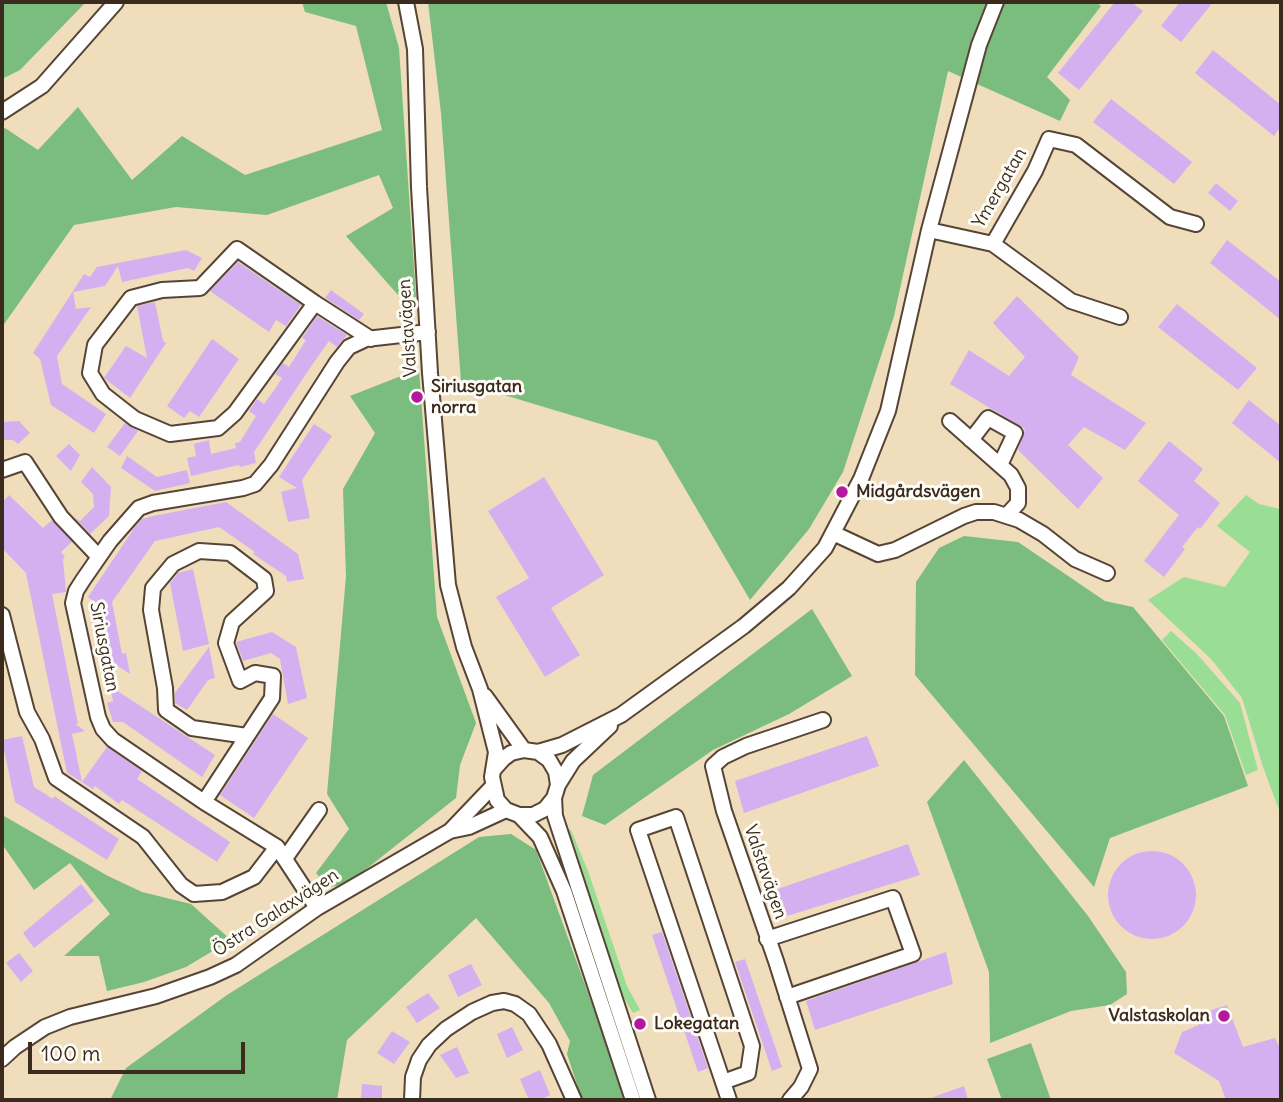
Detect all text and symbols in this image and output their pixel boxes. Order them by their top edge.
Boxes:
street label: Ymergatan [968,144,1032,232]
street label: Valstavägen [394,278,422,378]
place label: Siriusgatan norra [431,376,522,418]
marker: Siriusgatan norra [409,389,425,405]
place label: Midgårdsvägen [856,481,980,503]
marker: Midgårdsvägen [834,484,850,500]
street label: Siriusgatan [85,600,123,694]
street label: Valstavägen [739,822,791,922]
street label: Östra Galaxvägen [209,864,343,962]
place label: Valstaskolan [1109,1005,1210,1027]
marker: Valstaskolan [1216,1008,1232,1024]
place label: Lokegatan [654,1013,740,1035]
marker: Lokegatan [632,1016,648,1032]
scale bar [32,1028,248,1072]
text: 100 m [41,1040,100,1067]

